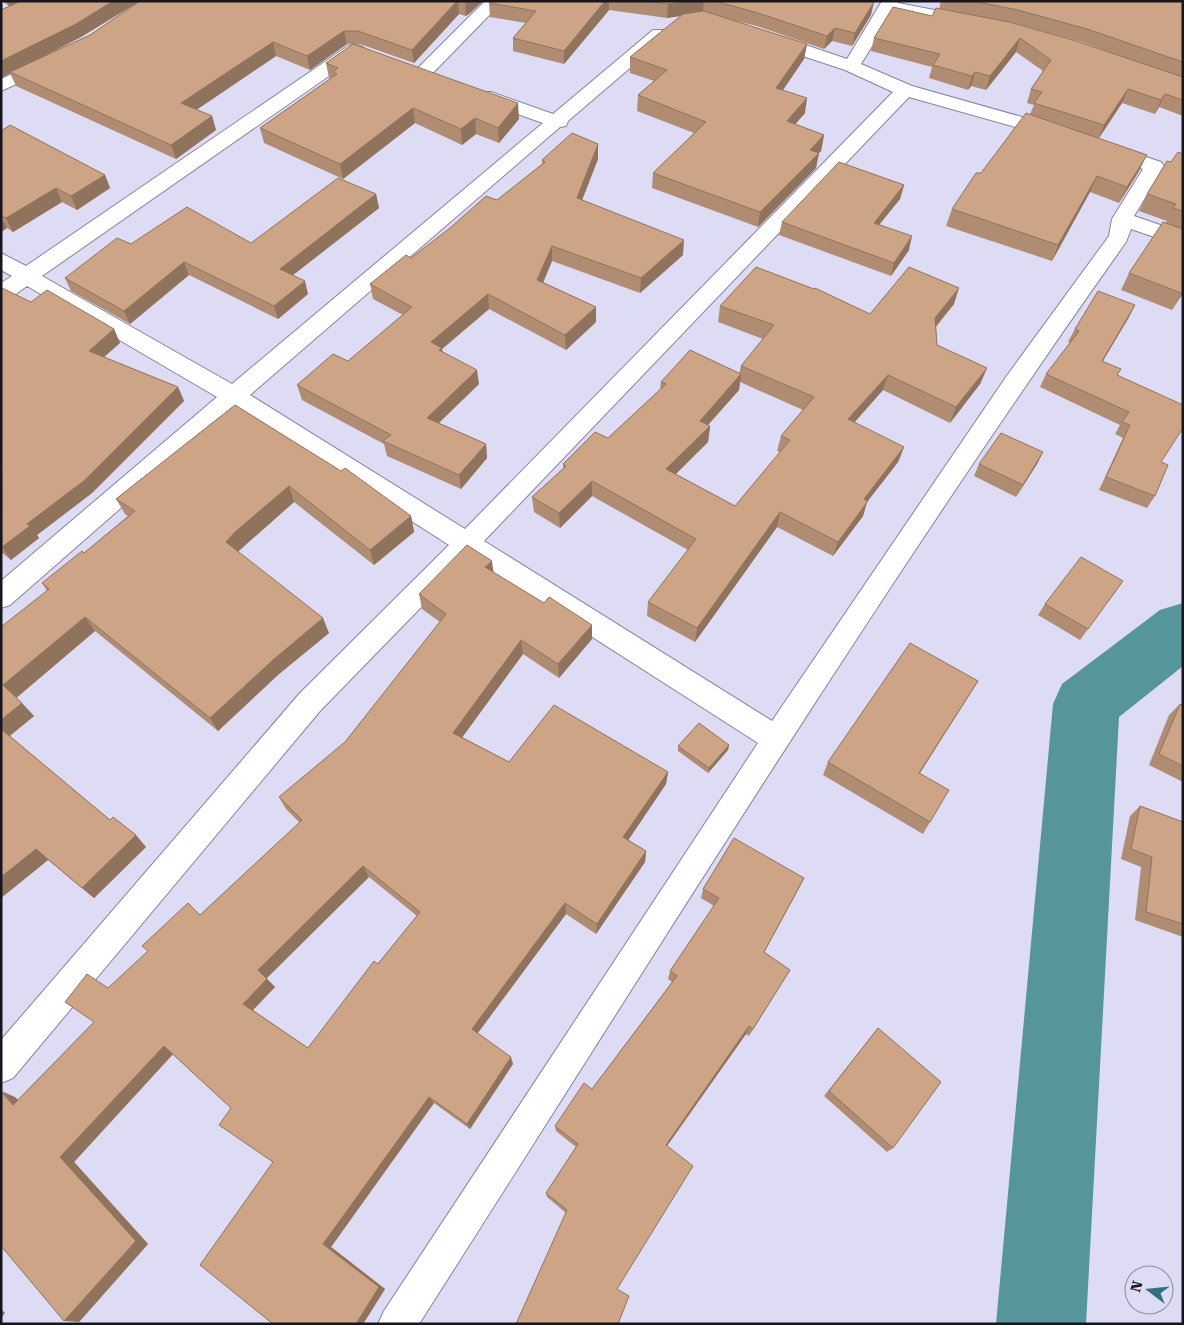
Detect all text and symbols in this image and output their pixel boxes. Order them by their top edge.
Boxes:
north arrow [1124,1265,1174,1315]
text: N [1127,1279,1146,1294]

